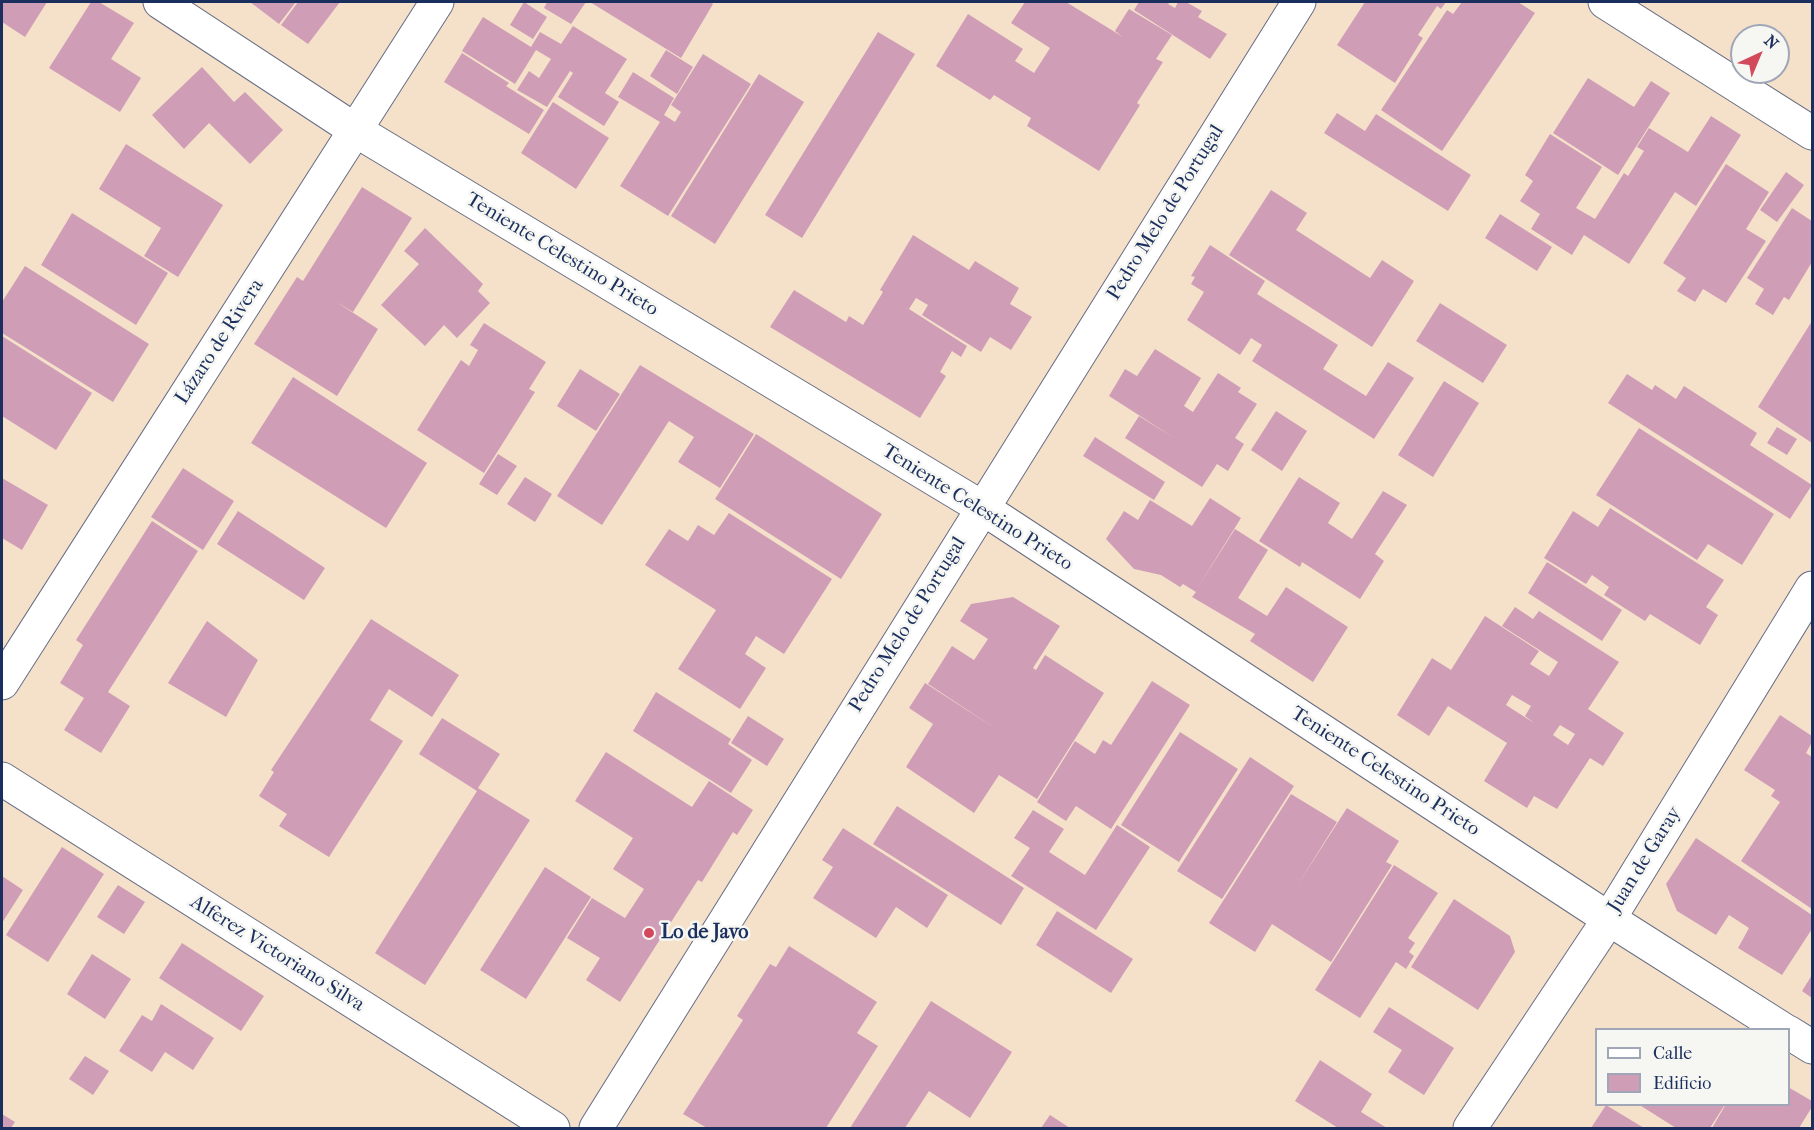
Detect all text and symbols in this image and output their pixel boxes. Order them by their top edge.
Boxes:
north arrow [1730,24,1790,84]
text: N [1760,31,1782,53]
street label: Pedro Melo de Portugal [1102,121,1230,305]
street label: Teniente Celestino Prieto [461,188,663,322]
street label: Lázaro de Rivera [171,275,269,409]
street label: Teniente Celestino Prieto [877,439,1077,577]
street label: Pedro Melo de Portugal [844,533,972,717]
street label: Teniente Celestino Prieto [1286,702,1484,842]
street label: Juan de Garay [1603,803,1687,917]
street label: Alferez Victoriano Silva [185,891,369,1017]
place label: Lo de Javo [661,921,748,945]
marker: Lo de Javo [642,926,656,940]
legend [1595,1028,1790,1106]
text: Calle [1653,1043,1692,1064]
text: Edificio [1653,1073,1711,1094]

